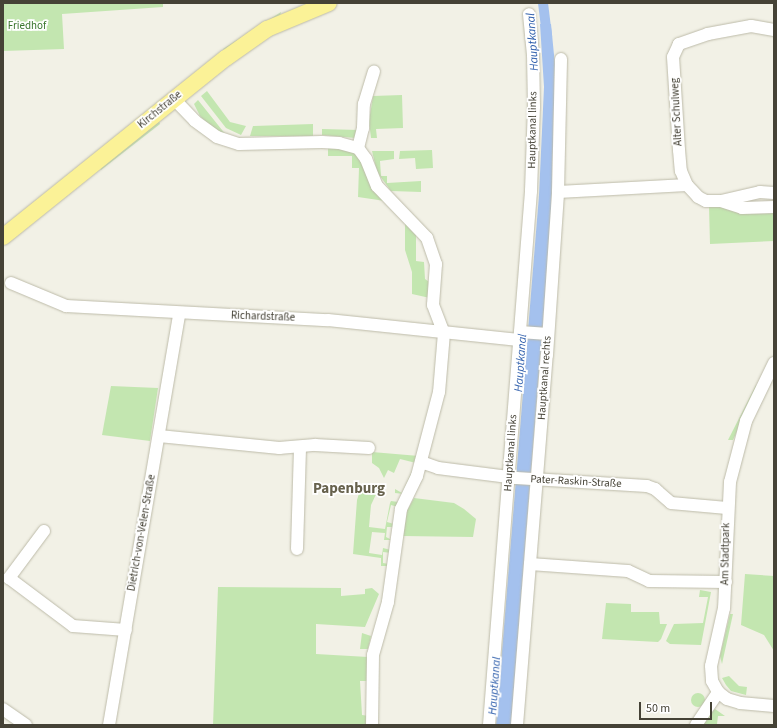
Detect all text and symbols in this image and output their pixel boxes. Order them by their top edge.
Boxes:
water label: Hauptkanal [524,13,542,71]
park label: Friedhof [8,19,46,33]
street label: Alter Schulweg [669,78,685,146]
street label: Kirchstraße [135,88,185,132]
street label: Hauptkanal links [526,91,540,169]
street label: Richardstraße [231,309,295,325]
water label: Hauptkanal [512,334,530,392]
street label: Hauptkanal rechts [535,336,555,420]
street label: Hauptkanal links [502,414,520,492]
street label: Pater-Raskin-Straße [530,473,622,491]
street label: Dietrich-von-Velen-Straße [125,474,159,592]
district label: Papenburg [313,480,385,498]
street label: Am Stadtpark [719,523,733,585]
water label: Hauptkanal [486,657,504,715]
scale bar [641,694,714,720]
text: 50 m [646,700,670,717]

